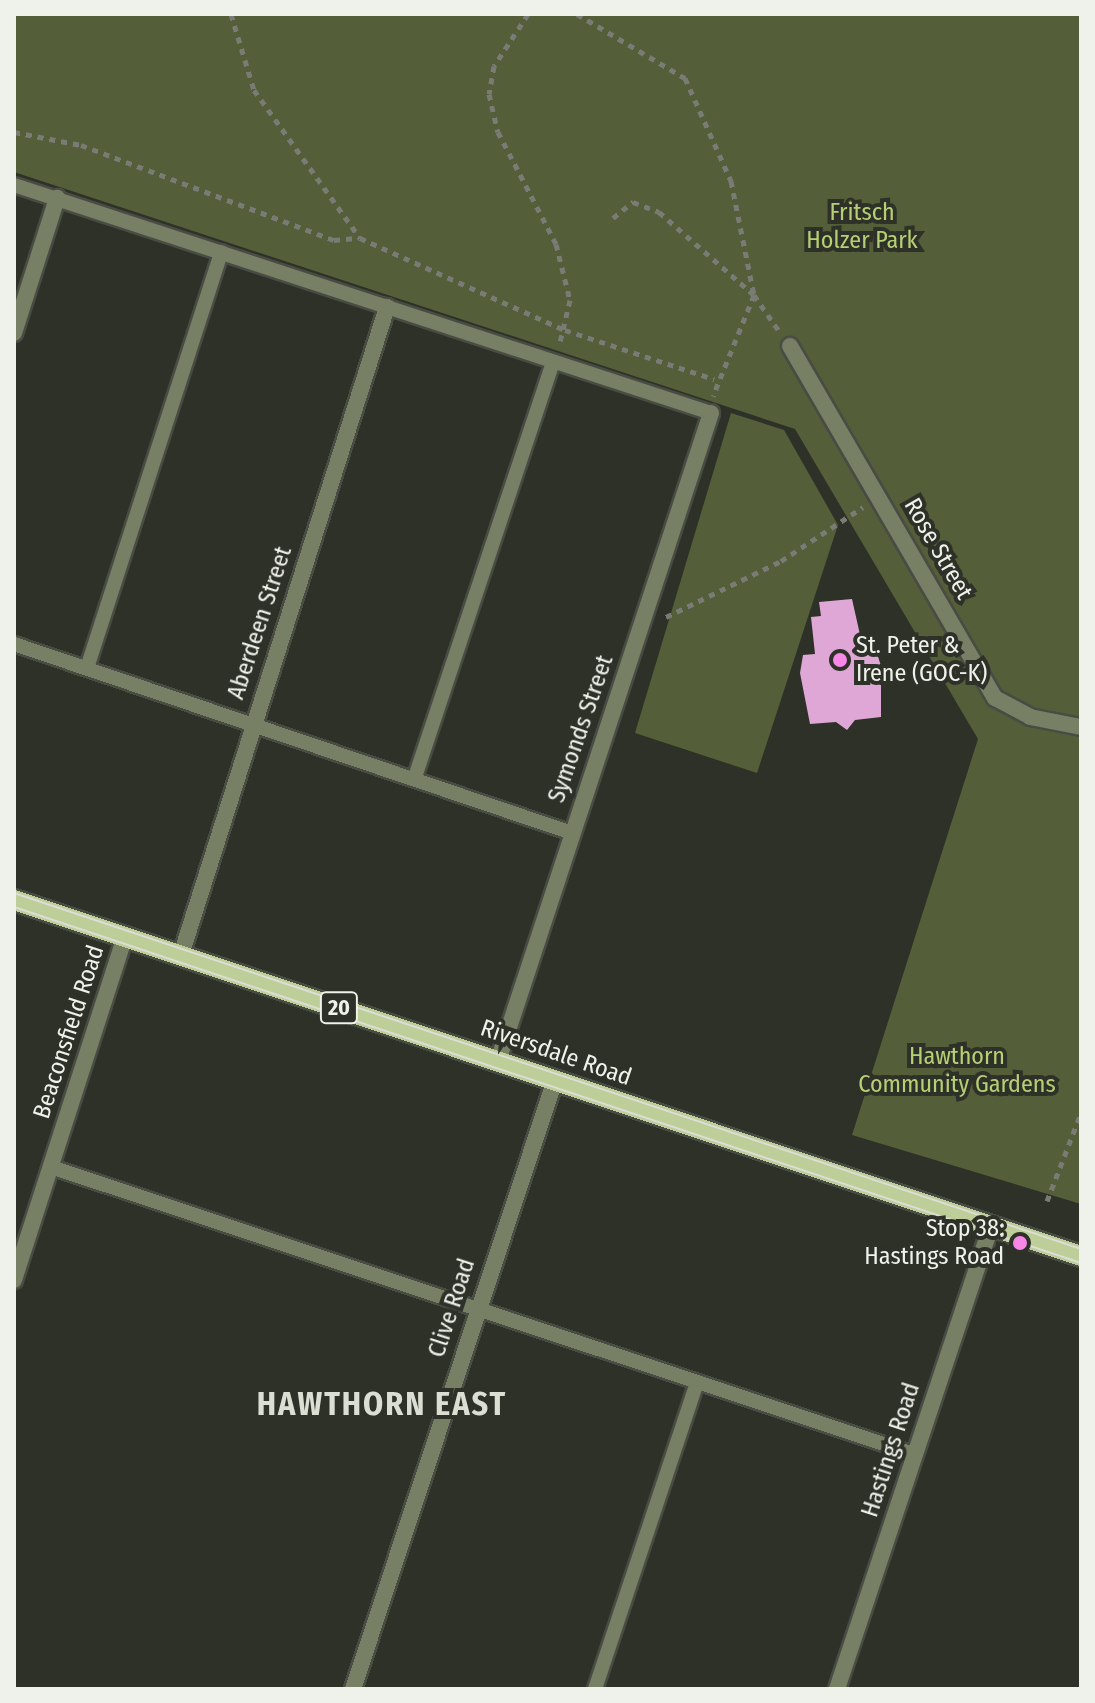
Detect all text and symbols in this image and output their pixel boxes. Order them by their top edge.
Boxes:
park label: Fritsch Holzer Park [806,199,918,255]
street label: Rose Street [898,493,978,605]
street label: Aberdeen Street [222,543,298,703]
place label: St. Peter & Irene (GOC-K) [856,632,987,688]
marker: St. Peter & Irene (GOC-K) [831,651,849,669]
street label: Symonds Street [542,652,620,806]
street label: Beaconsfield Road [27,942,111,1122]
road number: 20 [319,990,359,1026]
street label: Riversdale Road [477,1014,635,1092]
park label: Hawthorn Community Gardens [858,1043,1056,1099]
place label: Stop 38: Hastings Road [864,1215,1004,1271]
marker: Stop 38: Hastings Road [1011,1234,1029,1252]
street label: Clive Road [423,1255,481,1361]
street label: Hastings Road [856,1379,926,1521]
district label: HAWTHORN EAST [257,1385,507,1423]

